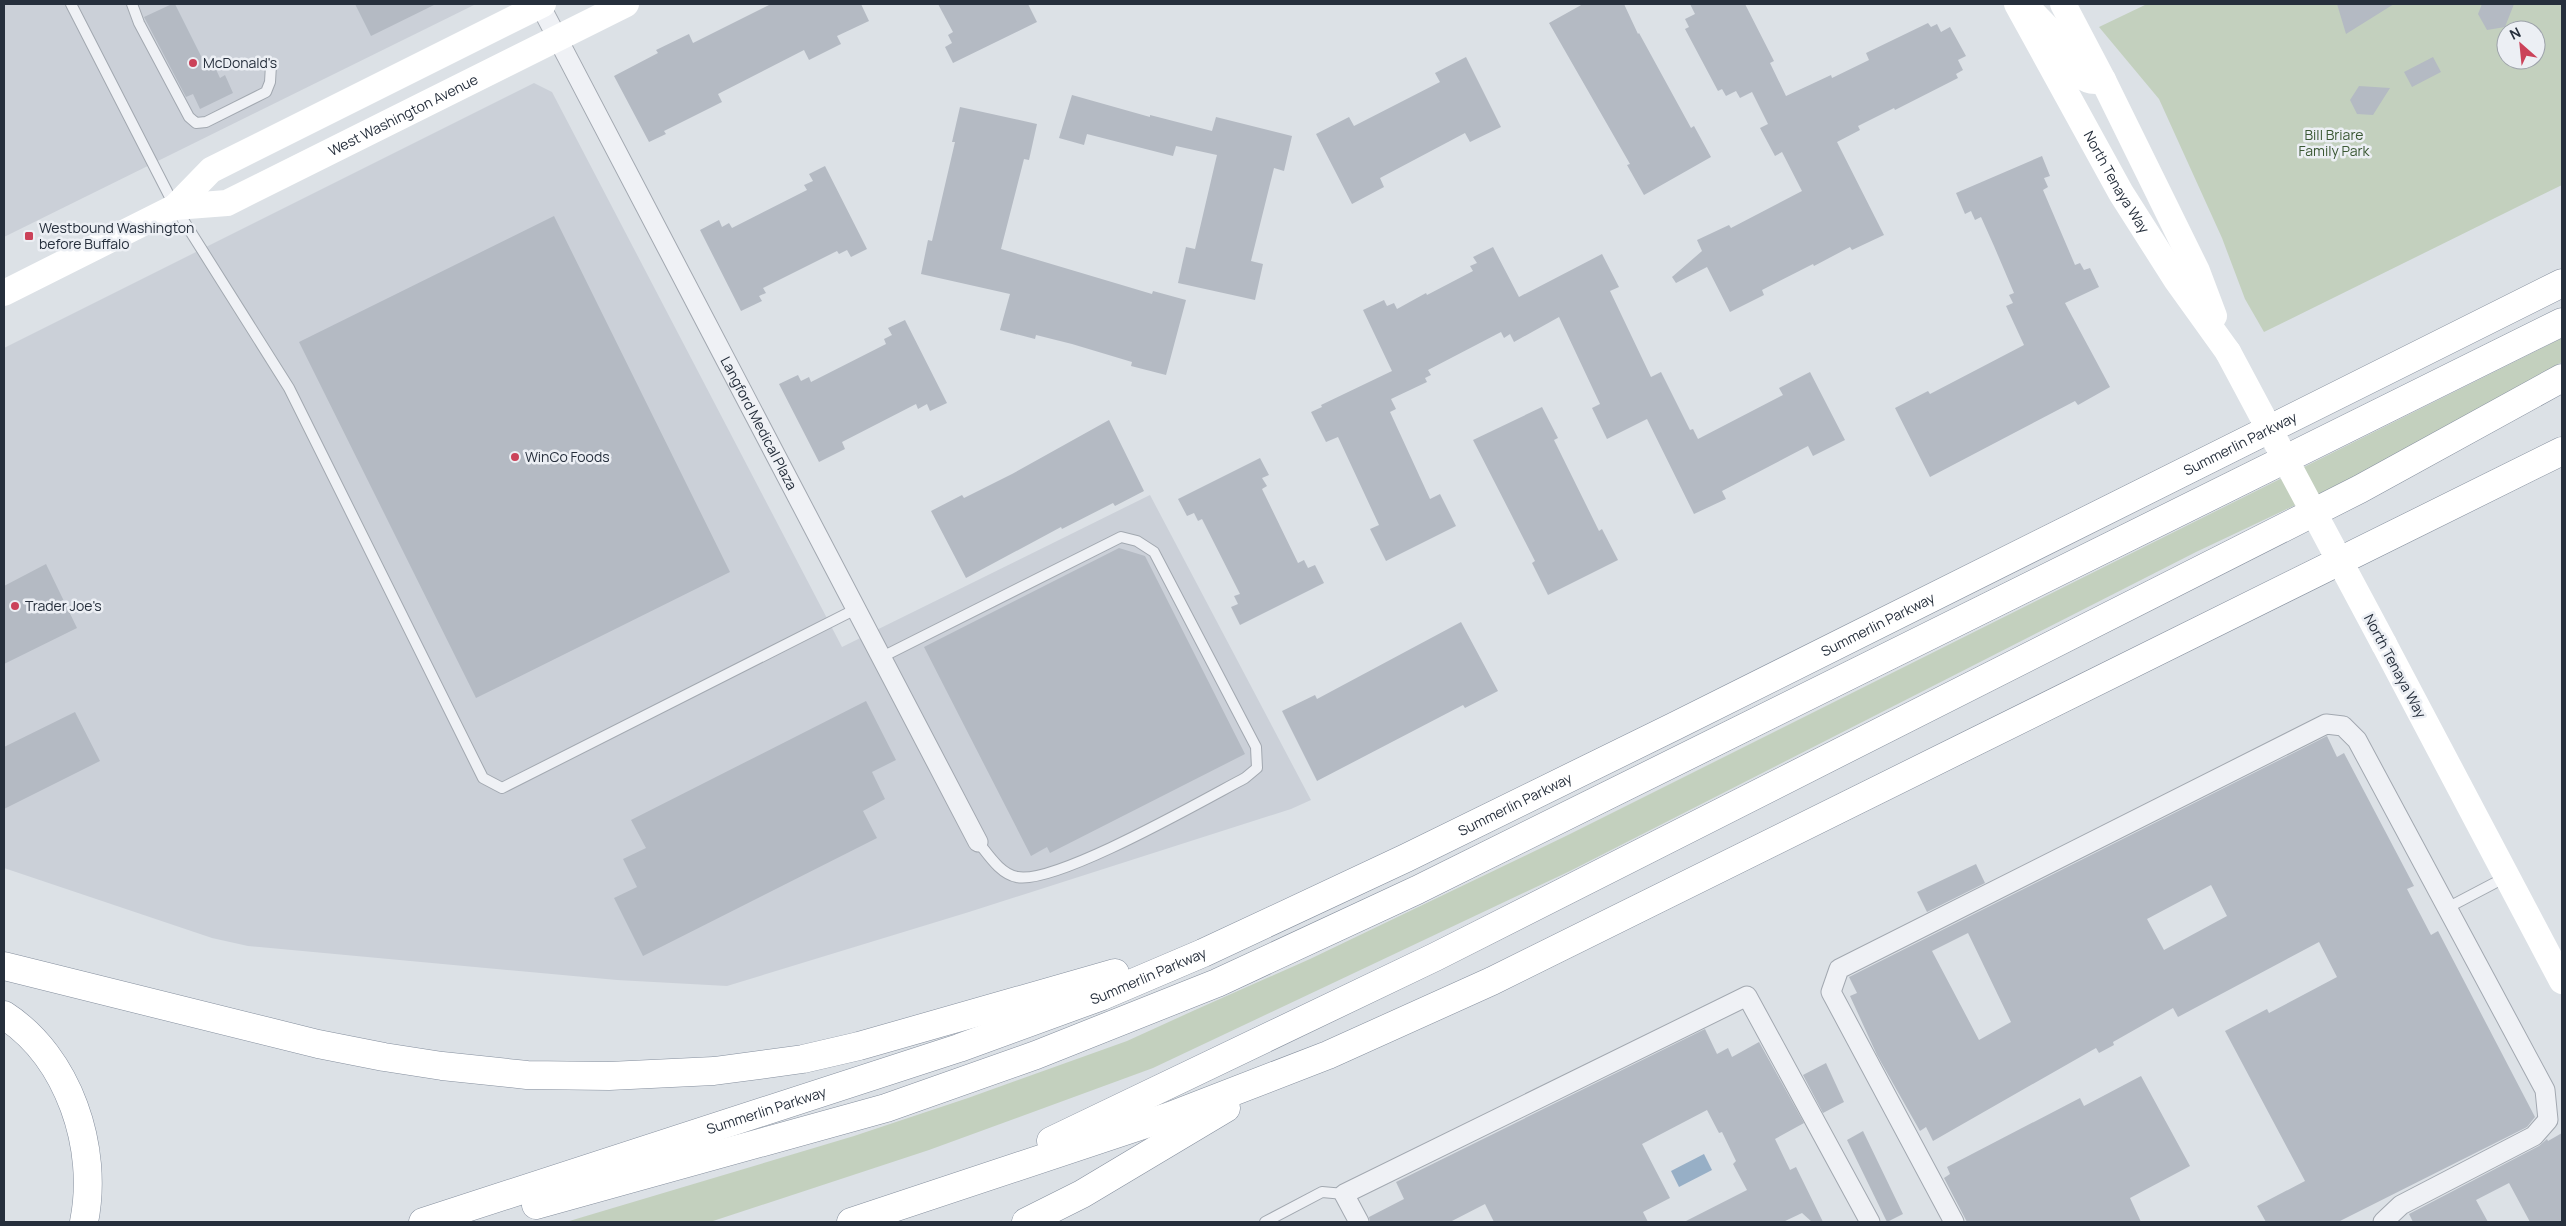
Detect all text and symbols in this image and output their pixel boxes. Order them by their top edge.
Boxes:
north arrow [2496,20,2546,70]
text: N [2506,22,2524,44]
place label: McDonald's [203,53,277,72]
marker: McDonald's [187,57,199,69]
street label: West Washington Avenue [325,69,481,160]
park label: Bill Briare Family Park [2298,125,2371,160]
street label: North Tenaya Way [2080,127,2154,237]
place label: Westbound Washington before Buffalo [39,218,194,253]
marker: Westbound Washington before Buffalo [23,230,35,242]
street label: Langford Medical Plaza [717,353,802,493]
street label: Summerlin Parkway [2180,407,2301,480]
place label: WinCo Foods [525,447,610,466]
marker: WinCo Foods [509,451,521,463]
street label: Summerlin Parkway [1818,588,1938,661]
place label: Trader Joe's [25,596,102,615]
marker: Trader Joe's [9,600,21,612]
street label: North Tenaya Way [2360,610,2431,722]
street label: Summerlin Parkway [1455,768,1575,840]
street label: Summerlin Parkway [1087,942,1210,1009]
street label: Summerlin Parkway [704,1082,829,1138]

